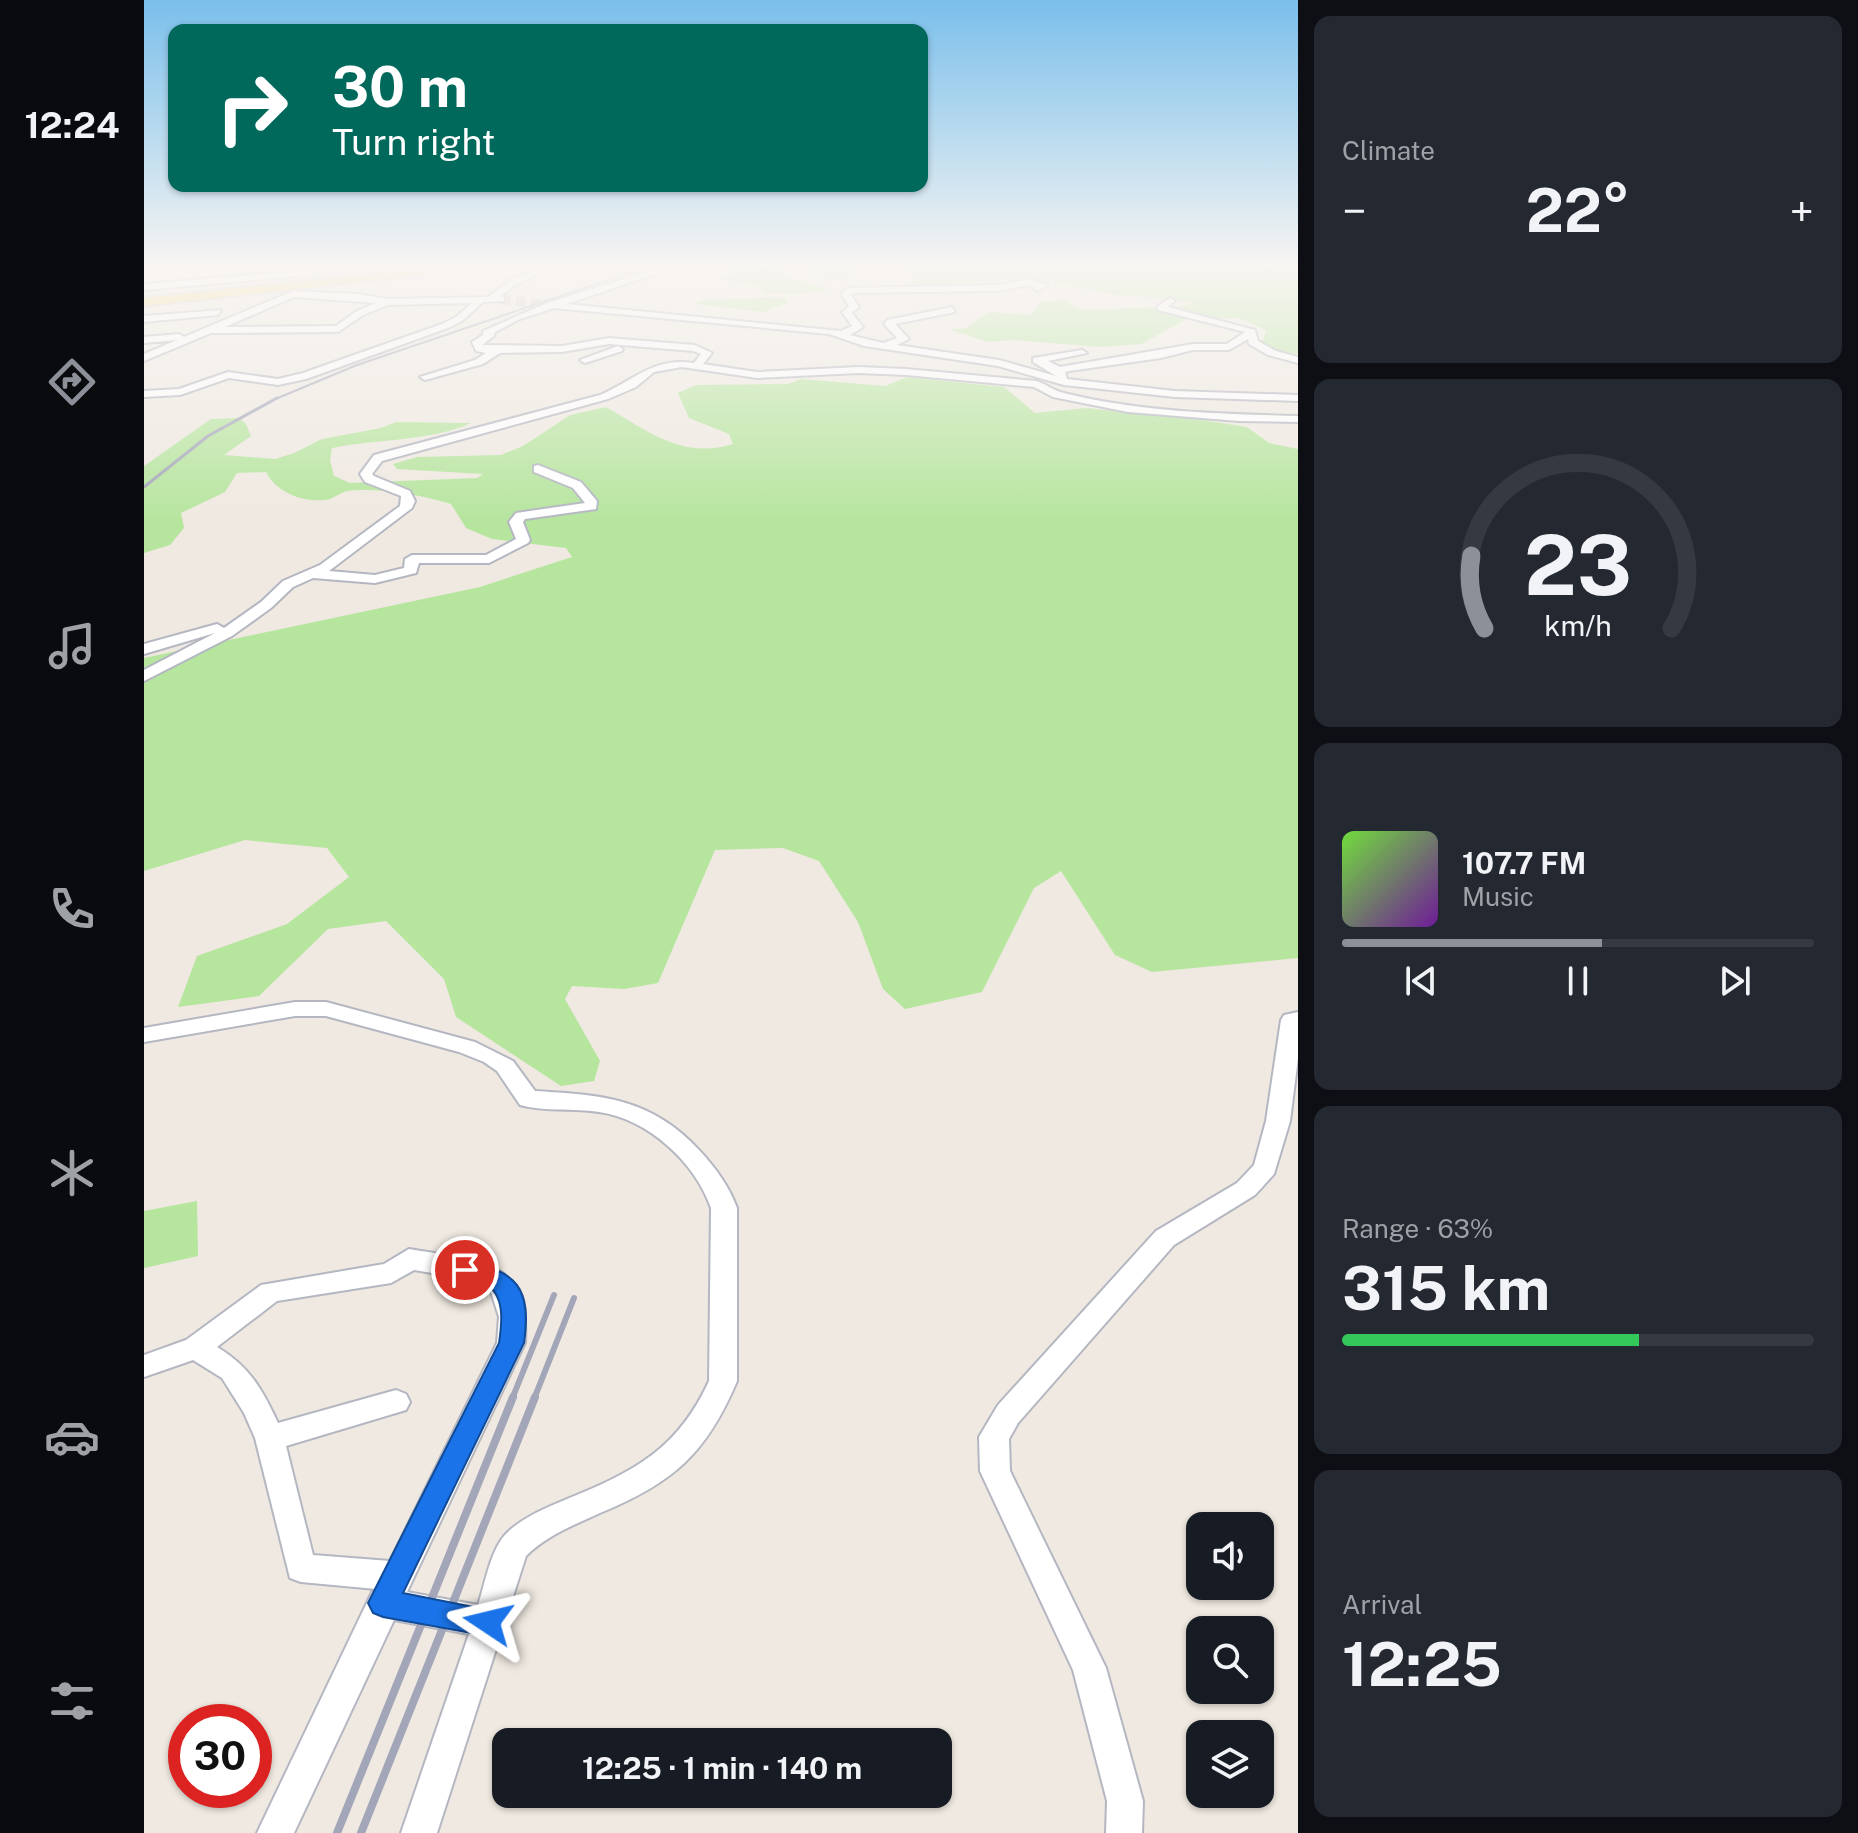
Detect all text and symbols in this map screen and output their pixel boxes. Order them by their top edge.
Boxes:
text: 30 m [332,54,468,120]
icon: right [200,56,304,160]
text: 12:24 [24,104,120,146]
text: Turn right [332,121,495,163]
text: Climate [1342,135,1435,166]
text: 22° [1526,175,1630,246]
text: − [1342,185,1366,237]
text: + [1790,185,1814,237]
icon: directions [44,354,100,410]
text: 23 [1524,516,1632,614]
text: km/h [1544,609,1612,642]
icon: music [44,618,100,674]
text: 107.7 FM [1462,845,1586,881]
icon: phone [44,881,100,937]
text: Music [1462,881,1534,912]
icon: previous [1399,959,1443,1003]
icon: pause [1556,959,1600,1003]
icon: next [1713,959,1757,1003]
icon: climate [44,1145,100,1201]
text: Range · 63% [1342,1213,1493,1244]
pin [431,1236,499,1304]
icon: arrive [443,1248,487,1292]
text: 315 km [1342,1253,1550,1324]
icon: car [44,1409,100,1465]
map controls [1186,1512,1274,1808]
button: sound [1186,1512,1274,1600]
position arrow [446,1580,530,1664]
text: Arrival [1342,1589,1422,1620]
button: search [1186,1616,1274,1704]
text: 12:25 [1342,1629,1502,1700]
icon: filters [44,1673,100,1729]
speed limit sign: 30 [168,1704,272,1808]
button: layers [1186,1720,1274,1808]
text: 12:25 · 1 min · 140 m [582,1750,862,1786]

